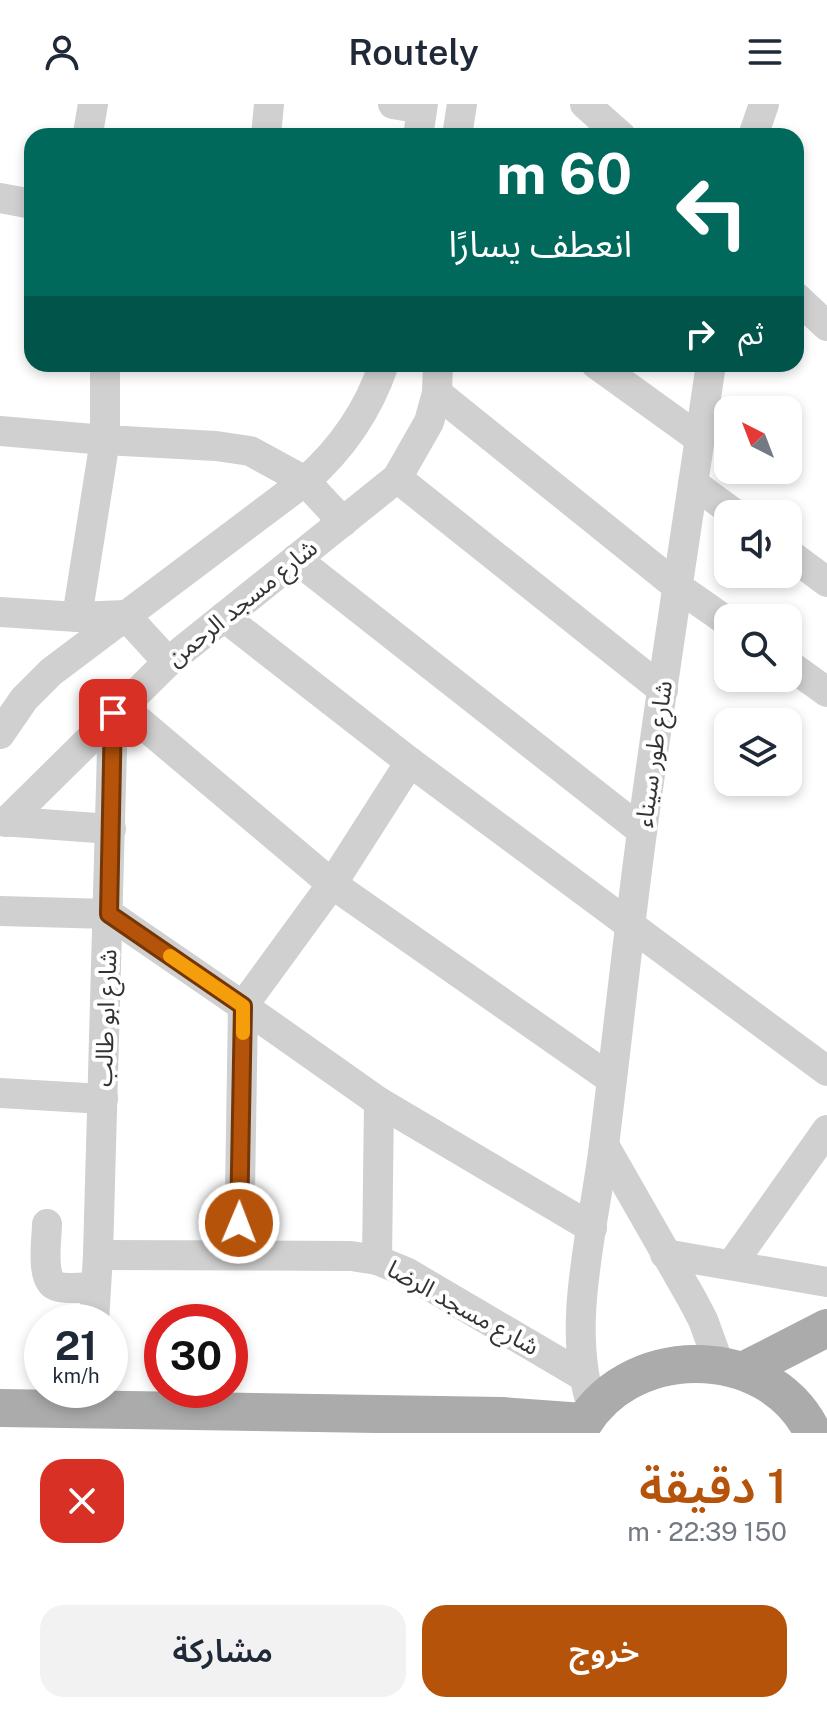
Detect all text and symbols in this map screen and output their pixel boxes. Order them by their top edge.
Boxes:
icon: person [40,30,84,74]
icon: menu [743,30,787,74]
text: Routely [348,31,479,73]
text: 60 m [496,141,632,207]
icon: left [660,160,764,264]
text: انعطف يسارًا [448,223,632,265]
icon: right [678,312,722,356]
text: ثم [738,315,764,351]
north arrow [714,396,802,484]
map controls [714,396,802,796]
button: sound [714,500,802,588]
street label: شارع مسجد الرحمن [160,533,325,675]
button: search [714,604,802,692]
pin [79,679,147,747]
street label: شارع طور سيناء [629,679,681,829]
icon: arrive [91,691,135,735]
button: layers [714,708,802,796]
street label: شارع ابو طالب [89,949,125,1087]
position arrow [197,1181,281,1265]
street label: شارع مسجد الرضا [381,1254,544,1364]
speed limit sign: 30 [144,1304,248,1408]
text: 21 [55,1322,97,1369]
text: km/h [52,1364,100,1388]
text: 1 دقيقة [639,1457,787,1514]
button: close [40,1459,124,1543]
text: 150 m · 22:39 [627,1516,787,1547]
button: مشاركة [40,1605,406,1697]
button: خروج [422,1605,787,1697]

